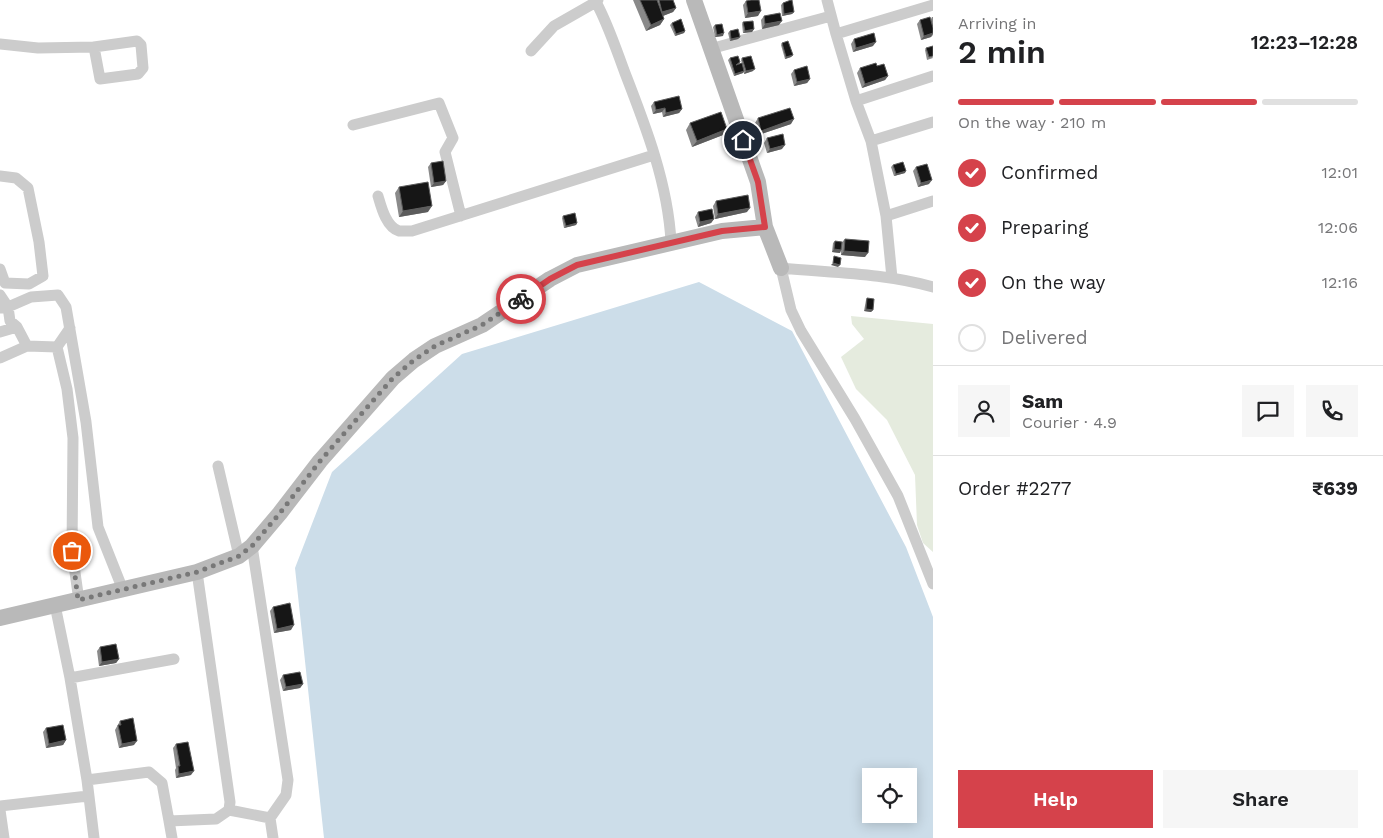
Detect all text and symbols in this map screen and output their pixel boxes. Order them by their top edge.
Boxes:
text: Arriving in [958,14,1036,33]
text: 12:23–12:28 [1251,31,1358,54]
text: 2 min [958,33,1046,71]
text: On the way · 210 m [958,113,1106,132]
pin [722,119,764,161]
icon: home [729,126,757,154]
icon: check [958,159,986,187]
text: Confirmed [1001,161,1098,184]
text: 12:01 [1322,163,1358,182]
icon: check [958,214,986,242]
text: Preparing [1001,216,1088,239]
text: 12:06 [1318,218,1358,237]
icon: check [958,269,986,297]
text: On the way [1001,271,1105,294]
text: 12:16 [1322,273,1358,292]
courier [496,274,546,324]
icon: bike [507,285,535,313]
text: Delivered [1001,326,1088,349]
button: person [958,385,1010,437]
button: chat [1242,385,1294,437]
button: phone [1306,385,1358,437]
text: Sam [1022,390,1063,413]
text: Courier · 4.9 [1022,413,1117,432]
text: Order #2277 [958,477,1071,500]
text: ₹639 [1312,477,1358,500]
pin [51,530,93,572]
icon: bag [58,537,86,565]
map controls [862,768,917,823]
button: locate [862,768,917,823]
button: Help [958,770,1153,828]
button: Share [1163,770,1358,828]

